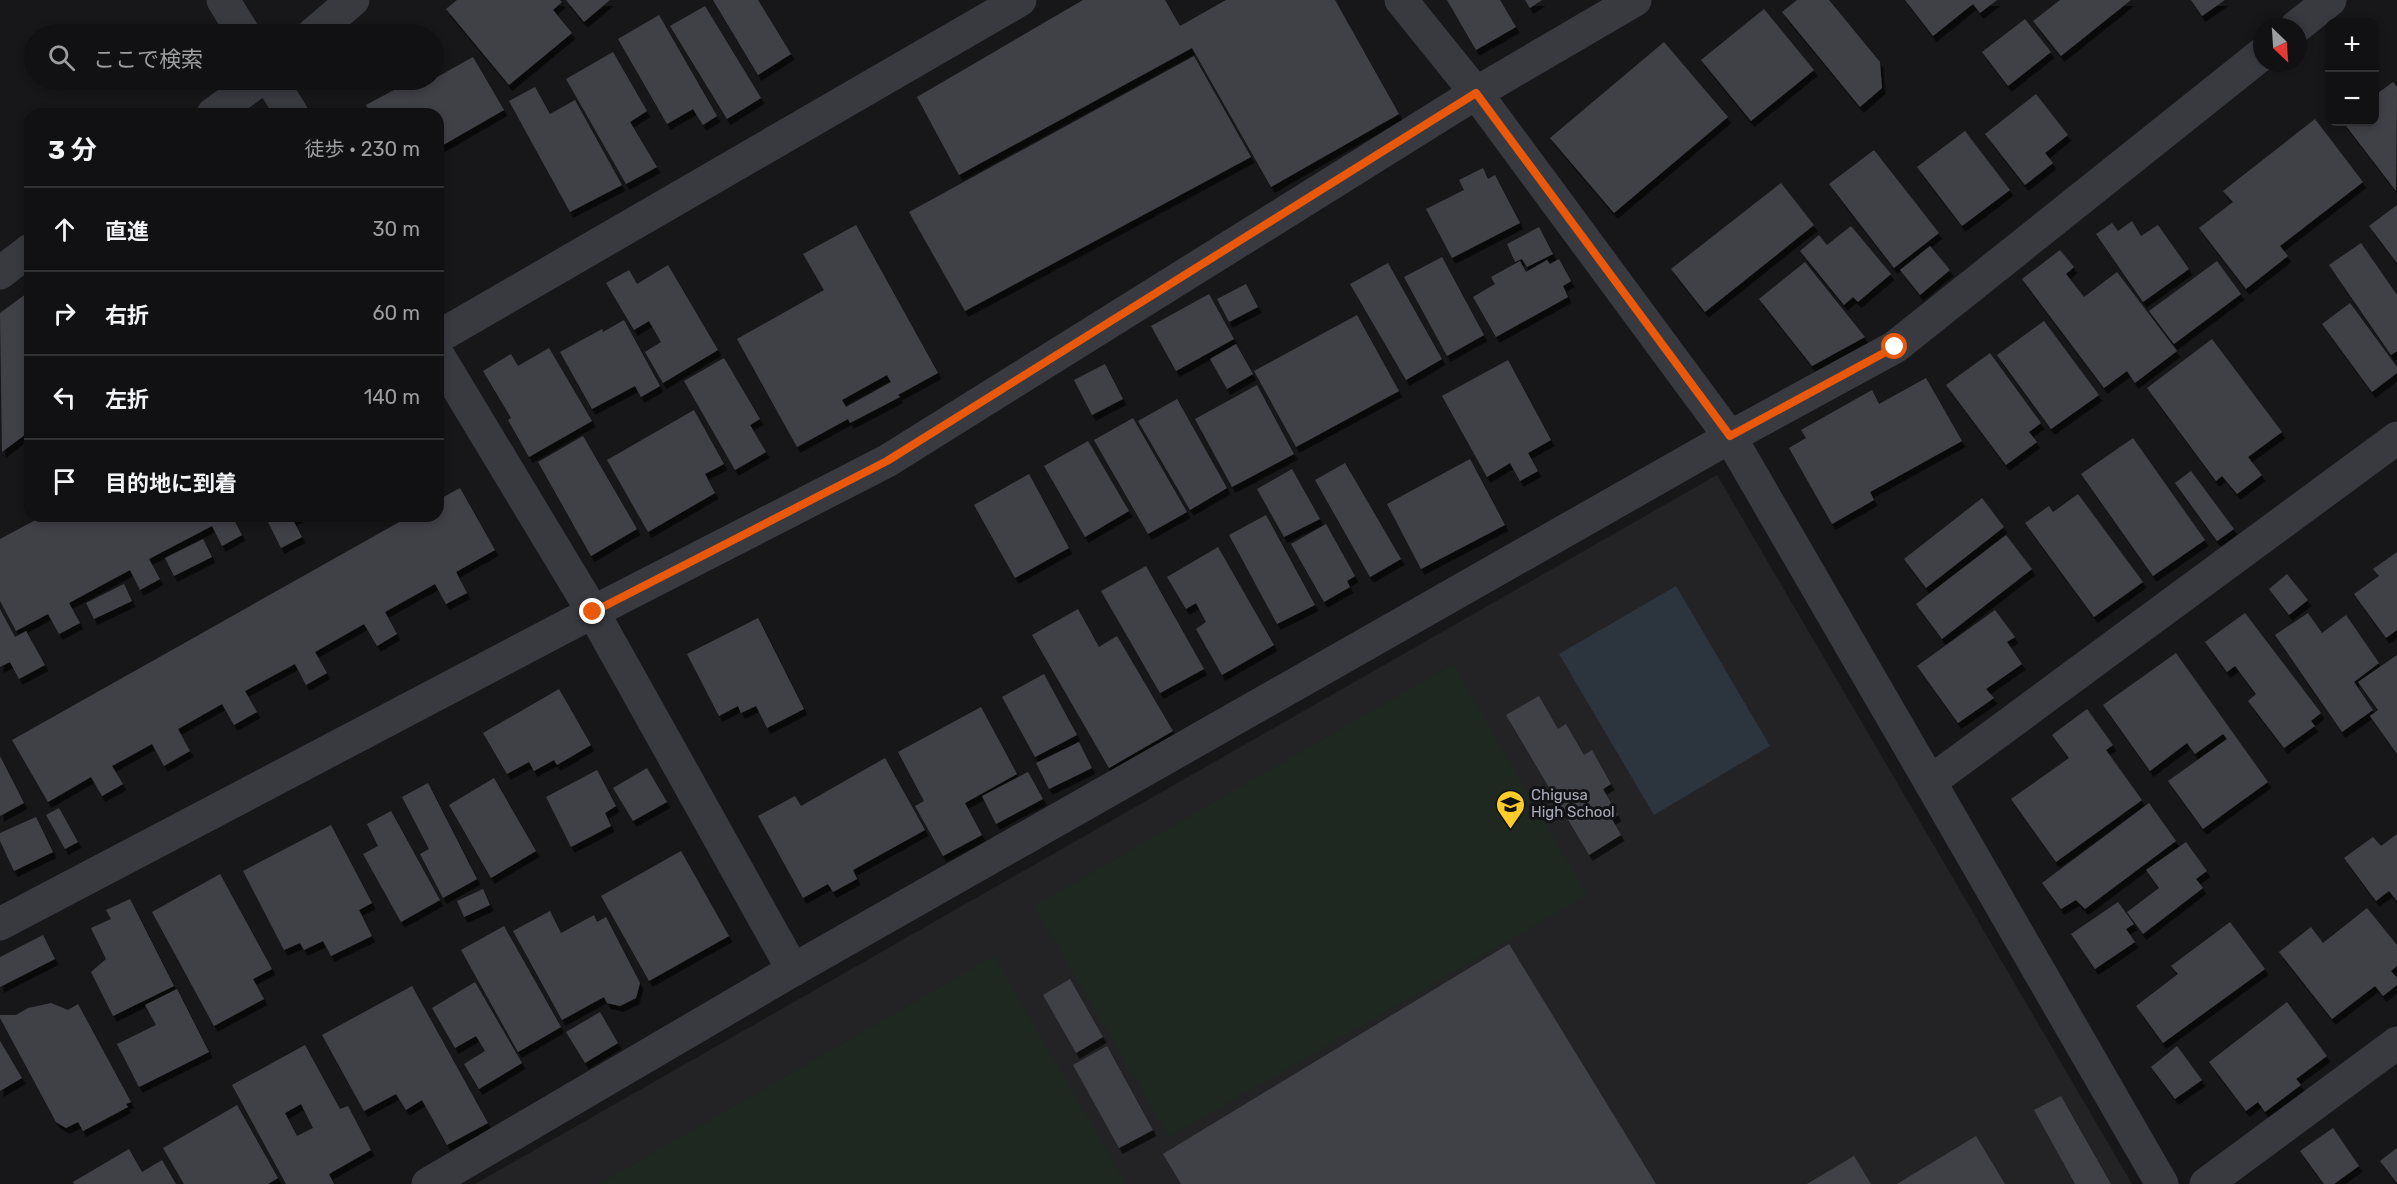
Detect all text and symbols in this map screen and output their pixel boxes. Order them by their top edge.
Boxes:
north arrow [2253,18,2307,72]
map controls [2325,18,2379,126]
button: + [2325,18,2379,72]
search box [24,24,444,90]
icon: search [45,41,78,74]
text: ここで検索 [93,46,203,73]
button: − [2325,72,2379,126]
text: 3 分 [48,135,97,166]
text: 徒歩 · 230 m [304,137,420,161]
icon: ahead [48,213,81,246]
text: 30 m [373,217,420,241]
text: 直進 [105,218,149,245]
icon: right [48,297,81,330]
text: 60 m [373,301,420,325]
text: 右折 [105,302,149,329]
route start [1881,333,1907,359]
icon: left [48,381,81,414]
text: 140 m [364,385,420,409]
text: 左折 [105,386,149,413]
icon: arrive [48,465,81,498]
text: 目的地に到着 [105,470,237,497]
route end [579,598,605,624]
place label: Chigusa High School [1531,786,1615,821]
school or university icon: Chigusa High School [1494,788,1526,830]

